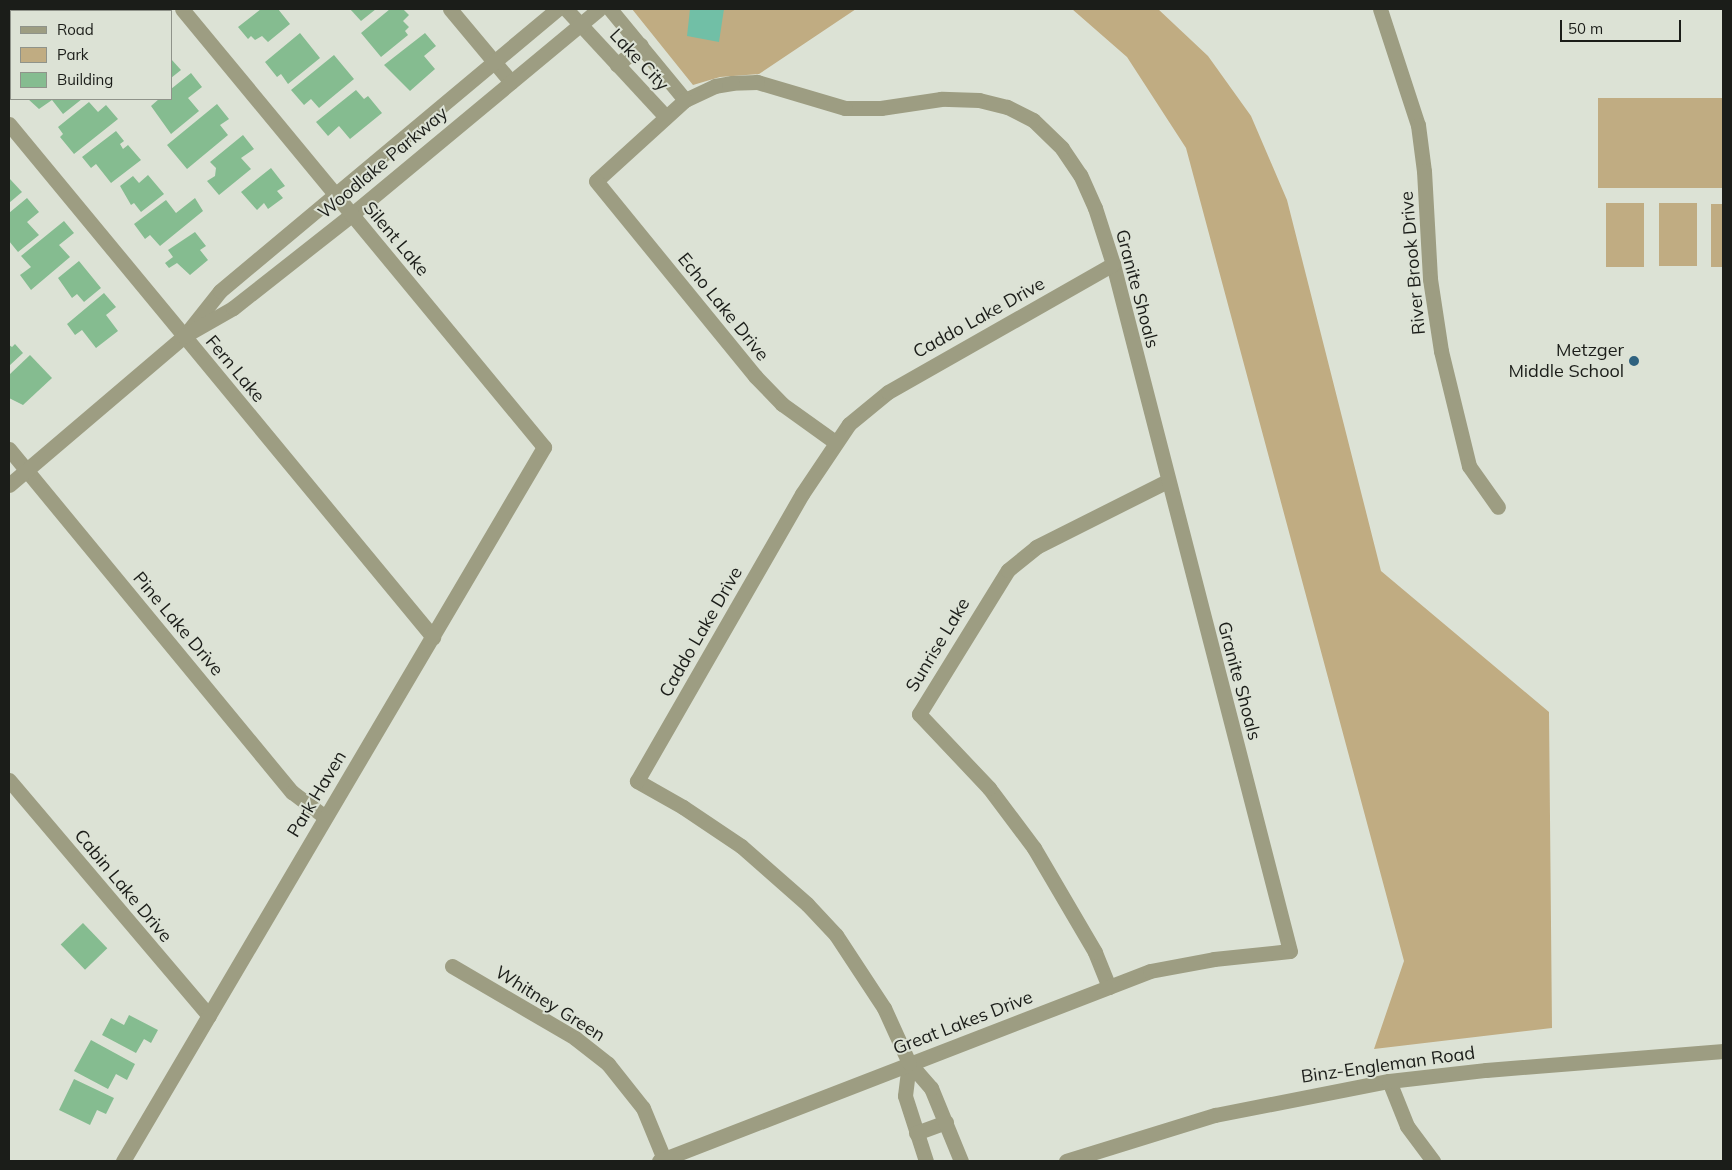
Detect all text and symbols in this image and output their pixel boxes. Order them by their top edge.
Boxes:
legend [10,10,172,100]
scale bar [1562,10,1683,42]
text: 50 m [1568,19,1603,38]
text: Road [57,20,94,39]
street label: Lake City [605,25,673,95]
text: Park [57,45,89,64]
text: Building [57,70,113,89]
street label: Woodlake Parkway [314,103,452,223]
street label: River Brook Drive [1396,190,1430,336]
street label: Silent Lake [359,197,433,281]
street label: Granite Shoals [1111,227,1163,351]
street label: Echo Lake Drive [673,249,773,365]
street label: Caddo Lake Drive [909,273,1049,363]
street label: Fern Lake [201,331,269,407]
place label: Metzger Middle School [1508,340,1624,382]
marker: Metzger Middle School [1628,355,1640,367]
street label: Caddo Lake Drive [655,563,747,701]
street label: Pine Lake Drive [128,568,228,680]
street label: Sunrise Lake [901,594,975,696]
street label: Granite Shoals [1213,619,1265,743]
street label: Park Haven [283,747,351,841]
street label: Cabin Lake Drive [69,825,177,947]
street label: Whitney Green [491,962,609,1046]
street label: Great Lakes Drive [890,986,1036,1060]
street label: Binz-Engleman Road [1300,1042,1476,1088]

